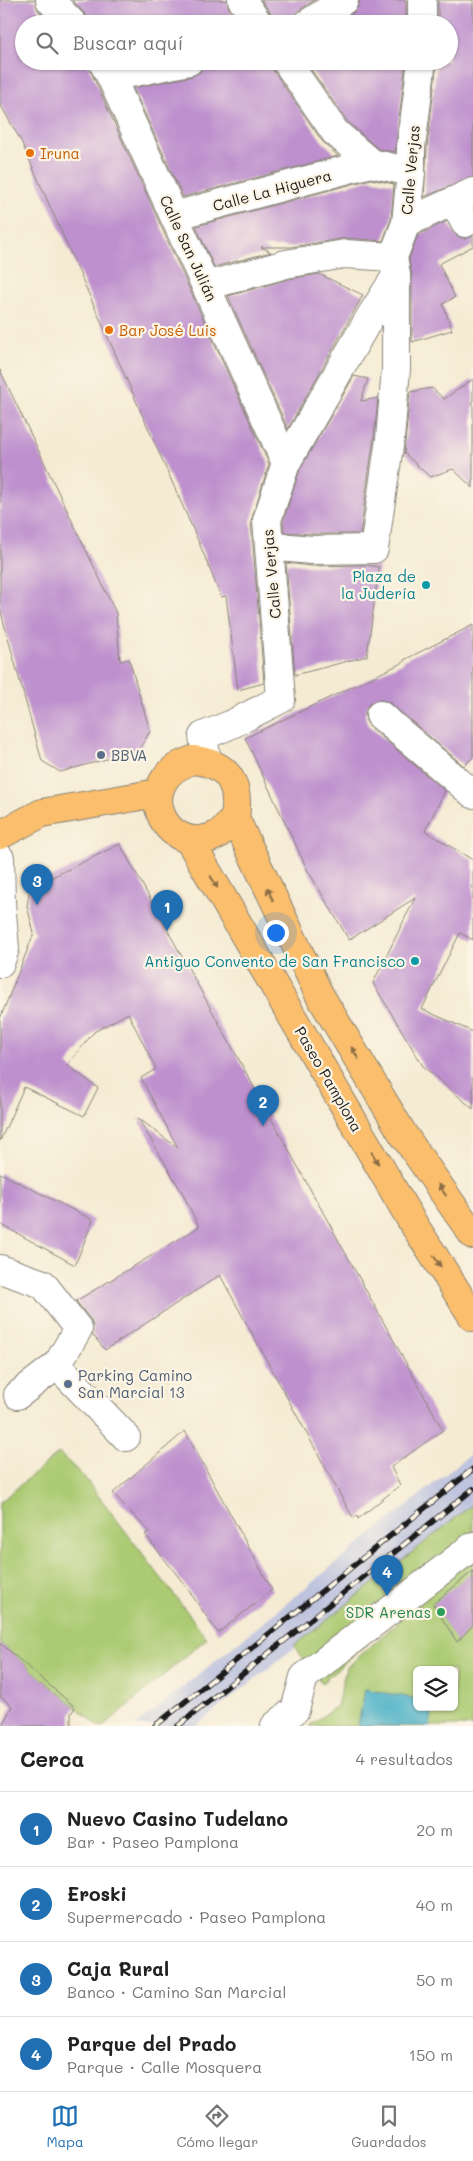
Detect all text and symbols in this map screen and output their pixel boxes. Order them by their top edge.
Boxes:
search box [15,15,458,70]
icon: search [33,29,61,57]
text: Buscar aquí [73,30,183,55]
street label: Calle Verjas [396,124,424,216]
place label: Iruna [40,143,80,163]
marker: Iruna [24,147,36,159]
street label: Calle La Higuera [210,165,334,215]
street label: Calle San Julián [156,192,222,304]
place label: Bar José Luis [119,320,216,340]
marker: Bar José Luis [103,324,115,336]
street label: Calle Verjas [257,528,285,620]
place label: Plaza de la Judería [341,566,416,603]
marker: Plaza de la Judería [420,579,432,591]
place label: BBVA [111,745,147,765]
marker: BBVA [95,749,107,761]
pin: 3 [21,864,53,905]
one-way arrow [210,874,218,889]
one-way arrow [266,887,274,901]
pin: 1 [151,890,183,931]
your location [263,920,289,946]
place label: Antiguo Convento de San Francisco [144,951,405,971]
marker: Antiguo Convento de San Francisco [409,955,421,967]
street label: Paseo Pamplona [291,1023,367,1135]
one-way arrow [350,1046,359,1059]
pin: 2 [247,1085,279,1126]
one-way arrow [371,1151,379,1166]
one-way arrow [437,1183,447,1197]
one-way arrow [432,1254,442,1268]
place label: Parking Camino San Marcial 13 [78,1365,192,1402]
marker: Parking Camino San Marcial 13 [62,1378,74,1390]
pin: 4 [371,1555,403,1596]
place label: SDR Arenas [346,1602,431,1622]
marker: SDR Arenas [435,1606,447,1618]
map controls [413,1666,458,1711]
button: layers [413,1666,458,1711]
text: Cerca [20,1745,85,1772]
text: 4 resultados [356,1748,453,1769]
text: Nuevo Casino Tudelano [67,1806,288,1831]
text: 1 [32,1819,40,1840]
text: 20 m [416,1819,453,1840]
text: Bar · Paseo Pamplona [67,1831,239,1852]
text: Eroski [67,1881,127,1906]
text: 2 [32,1894,40,1915]
text: 40 m [416,1894,453,1915]
text: Supermercado · Paseo Pamplona [67,1906,326,1927]
text: Caja Rural [67,1956,169,1981]
text: 3 [31,1969,41,1990]
text: 50 m [416,1969,453,1990]
text: Banco · Camino San Marcial [67,1981,286,2002]
text: Parque del Prado [67,2031,236,2056]
text: 4 [31,2044,41,2065]
text: 150 m [409,2044,453,2065]
text: Parque · Calle Mosquera [67,2056,262,2077]
tab: Mapa [46,2102,84,2151]
tab: Cómo llegar [177,2102,258,2151]
tab: Guardados [351,2102,427,2151]

